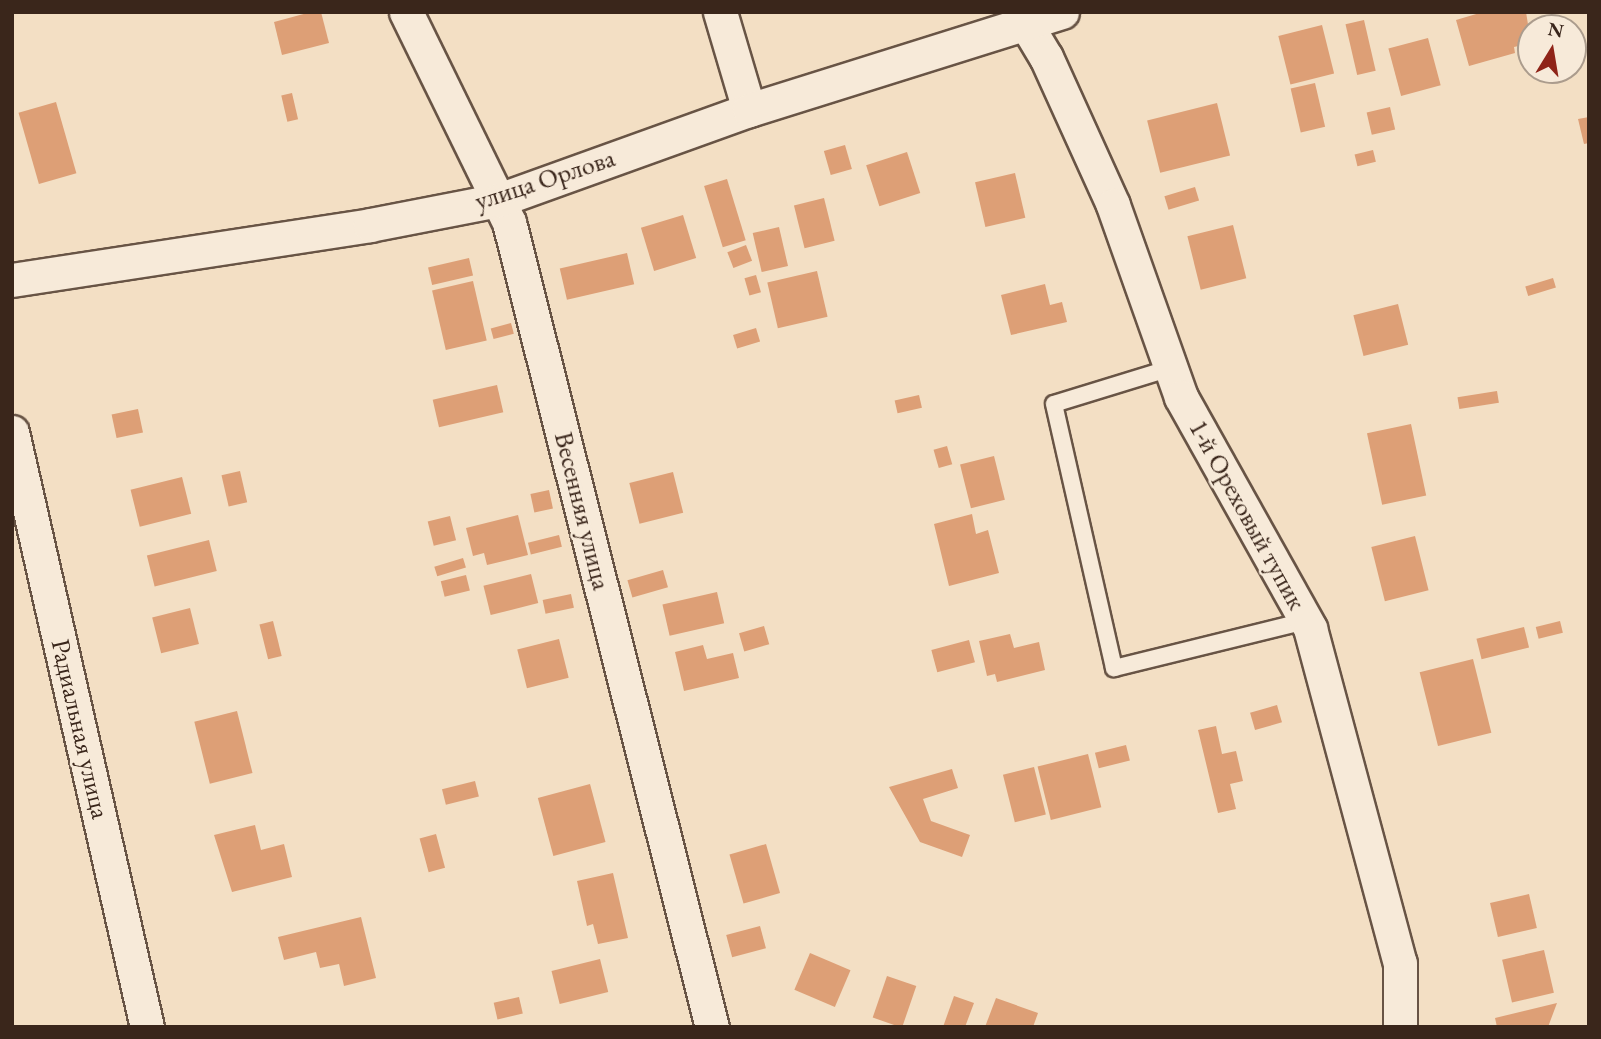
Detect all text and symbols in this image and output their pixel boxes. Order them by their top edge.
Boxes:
north arrow [1517,14,1587,84]
text: N [1546,16,1566,44]
street label: улица Орлова [471,143,619,217]
street label: 1-й Ореховый тупик [1182,415,1312,615]
street label: Весенняя улица [547,429,617,593]
street label: Радиальная улица [44,636,116,822]

